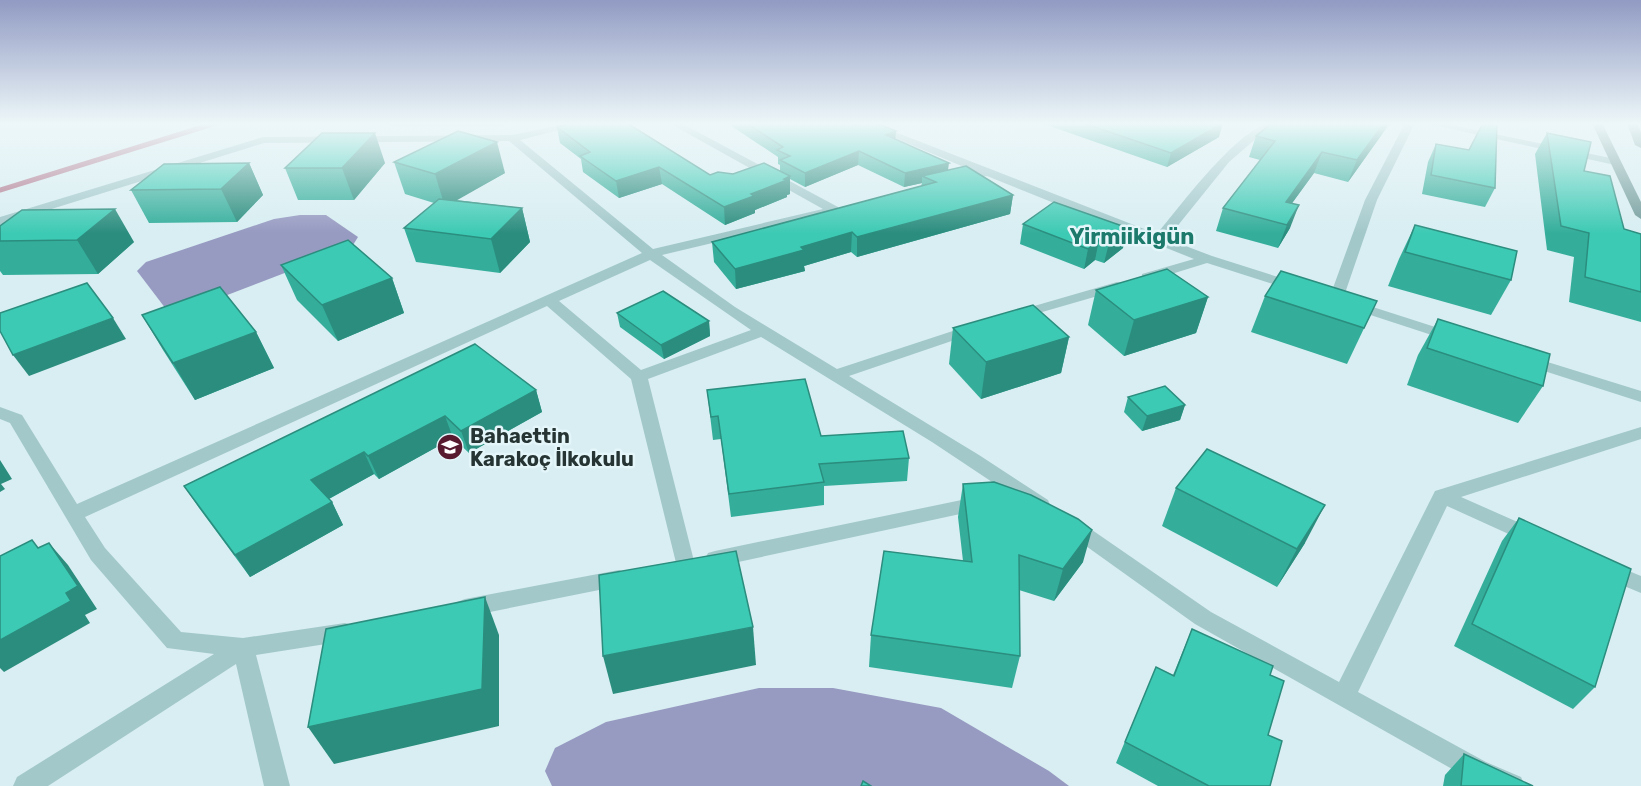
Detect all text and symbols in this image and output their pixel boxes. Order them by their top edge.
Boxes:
district label: Yirmiikigün [1070,223,1194,250]
place label: Bahaettin Karakoç İlkokulu [470,424,634,471]
school or university icon: Bahaettin Karakoç İlkokulu [435,432,465,462]

